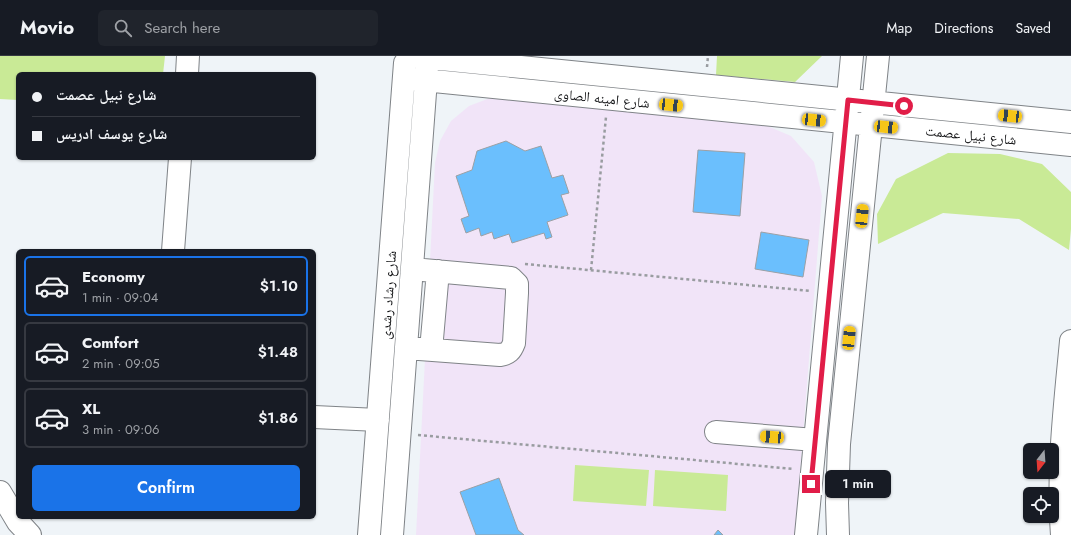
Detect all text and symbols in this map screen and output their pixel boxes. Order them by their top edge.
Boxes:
search box [98,10,378,46]
text: Movio [20,14,74,41]
icon: search [112,17,134,39]
text: Search here [144,17,220,39]
text: Map [886,18,912,38]
text: Directions [934,18,994,38]
text: Saved [1016,18,1051,38]
street label: شارع امينه الصاوى [553,83,651,113]
text: شارع نبيل عصمت [56,84,157,106]
route start [895,97,913,115]
car [658,98,684,112]
car [997,109,1023,123]
car [801,113,827,127]
car [873,120,899,134]
street label: شارع نبيل عصمت [924,120,1018,150]
text: شارع يوسف ادريس [56,123,167,145]
car [855,203,869,229]
street label: شارع رشاد رشدى [375,250,401,340]
text: Economy [82,266,145,288]
icon: car [34,268,70,304]
text: $1.10 [260,275,298,297]
text: 1 min · 09:04 [82,288,158,307]
car [842,325,856,351]
text: Comfort [82,332,139,354]
icon: car [34,334,70,370]
text: $1.48 [258,341,298,363]
text: 2 min · 09:05 [82,354,160,373]
text: XL [82,398,100,420]
icon: car [34,400,70,436]
text: $1.86 [258,407,298,429]
text: 3 min · 09:06 [82,420,160,439]
car [760,430,784,444]
north arrow [1023,443,1059,479]
map controls [1023,443,1059,523]
button: Confirm [32,465,300,511]
callout: 1 min [825,470,891,498]
text: 1 min [842,474,874,493]
route end [802,475,820,493]
button: locate [1023,487,1059,523]

